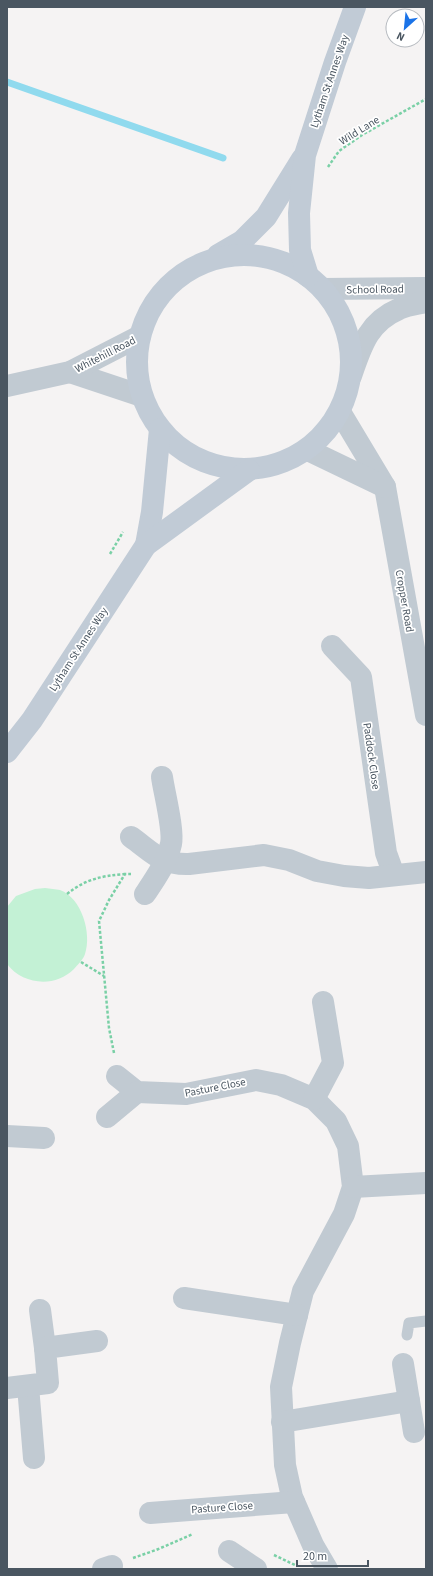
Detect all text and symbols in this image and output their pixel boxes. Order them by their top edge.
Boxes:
north arrow [385,8,425,48]
text: N [394,28,407,45]
street label: Lytham St Annes Way [306,33,352,130]
street label: Wild Lane [336,112,383,149]
street label: School Road [346,281,404,297]
street label: Whitehill Road [72,333,138,376]
street label: Cropper Road [392,569,417,634]
street label: Lytham St Annes Way [46,604,111,694]
street label: Paddock Close [359,722,384,791]
street label: Pasture Close [183,1074,247,1101]
street label: Pasture Close [191,1498,254,1517]
scale bar [297,1542,368,1568]
text: 20 m [303,1548,327,1565]

